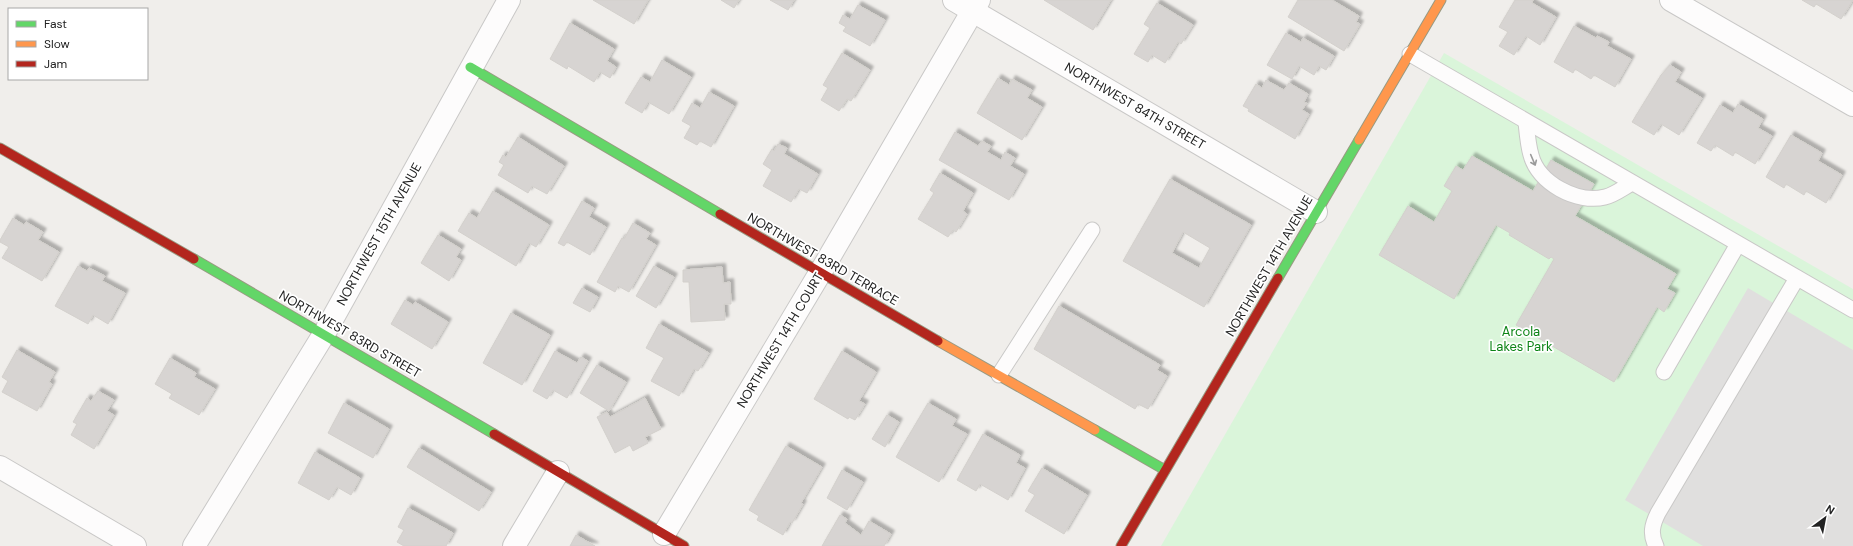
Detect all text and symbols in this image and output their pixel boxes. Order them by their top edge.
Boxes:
legend [8,8,148,80]
text: Fast [44,16,67,32]
text: Slow [44,36,70,52]
text: Jam [44,56,67,72]
street label: NORTHWEST 84TH STREET [1061,59,1209,153]
one-way arrow [1530,153,1537,165]
street label: NORTHWEST 15TH AVENUE [333,160,425,308]
street label: NORTHWEST 14TH AVENUE [1222,192,1316,340]
street label: NORTHWEST 83RD TERRACE [744,209,902,309]
street label: NORTHWEST 14TH COURT [733,269,827,411]
street label: NORTHWEST 83RD STREET [276,286,424,382]
park label: Arcola Lakes Park [1489,323,1553,355]
north arrow [1805,498,1845,538]
text: N [1823,501,1837,518]

